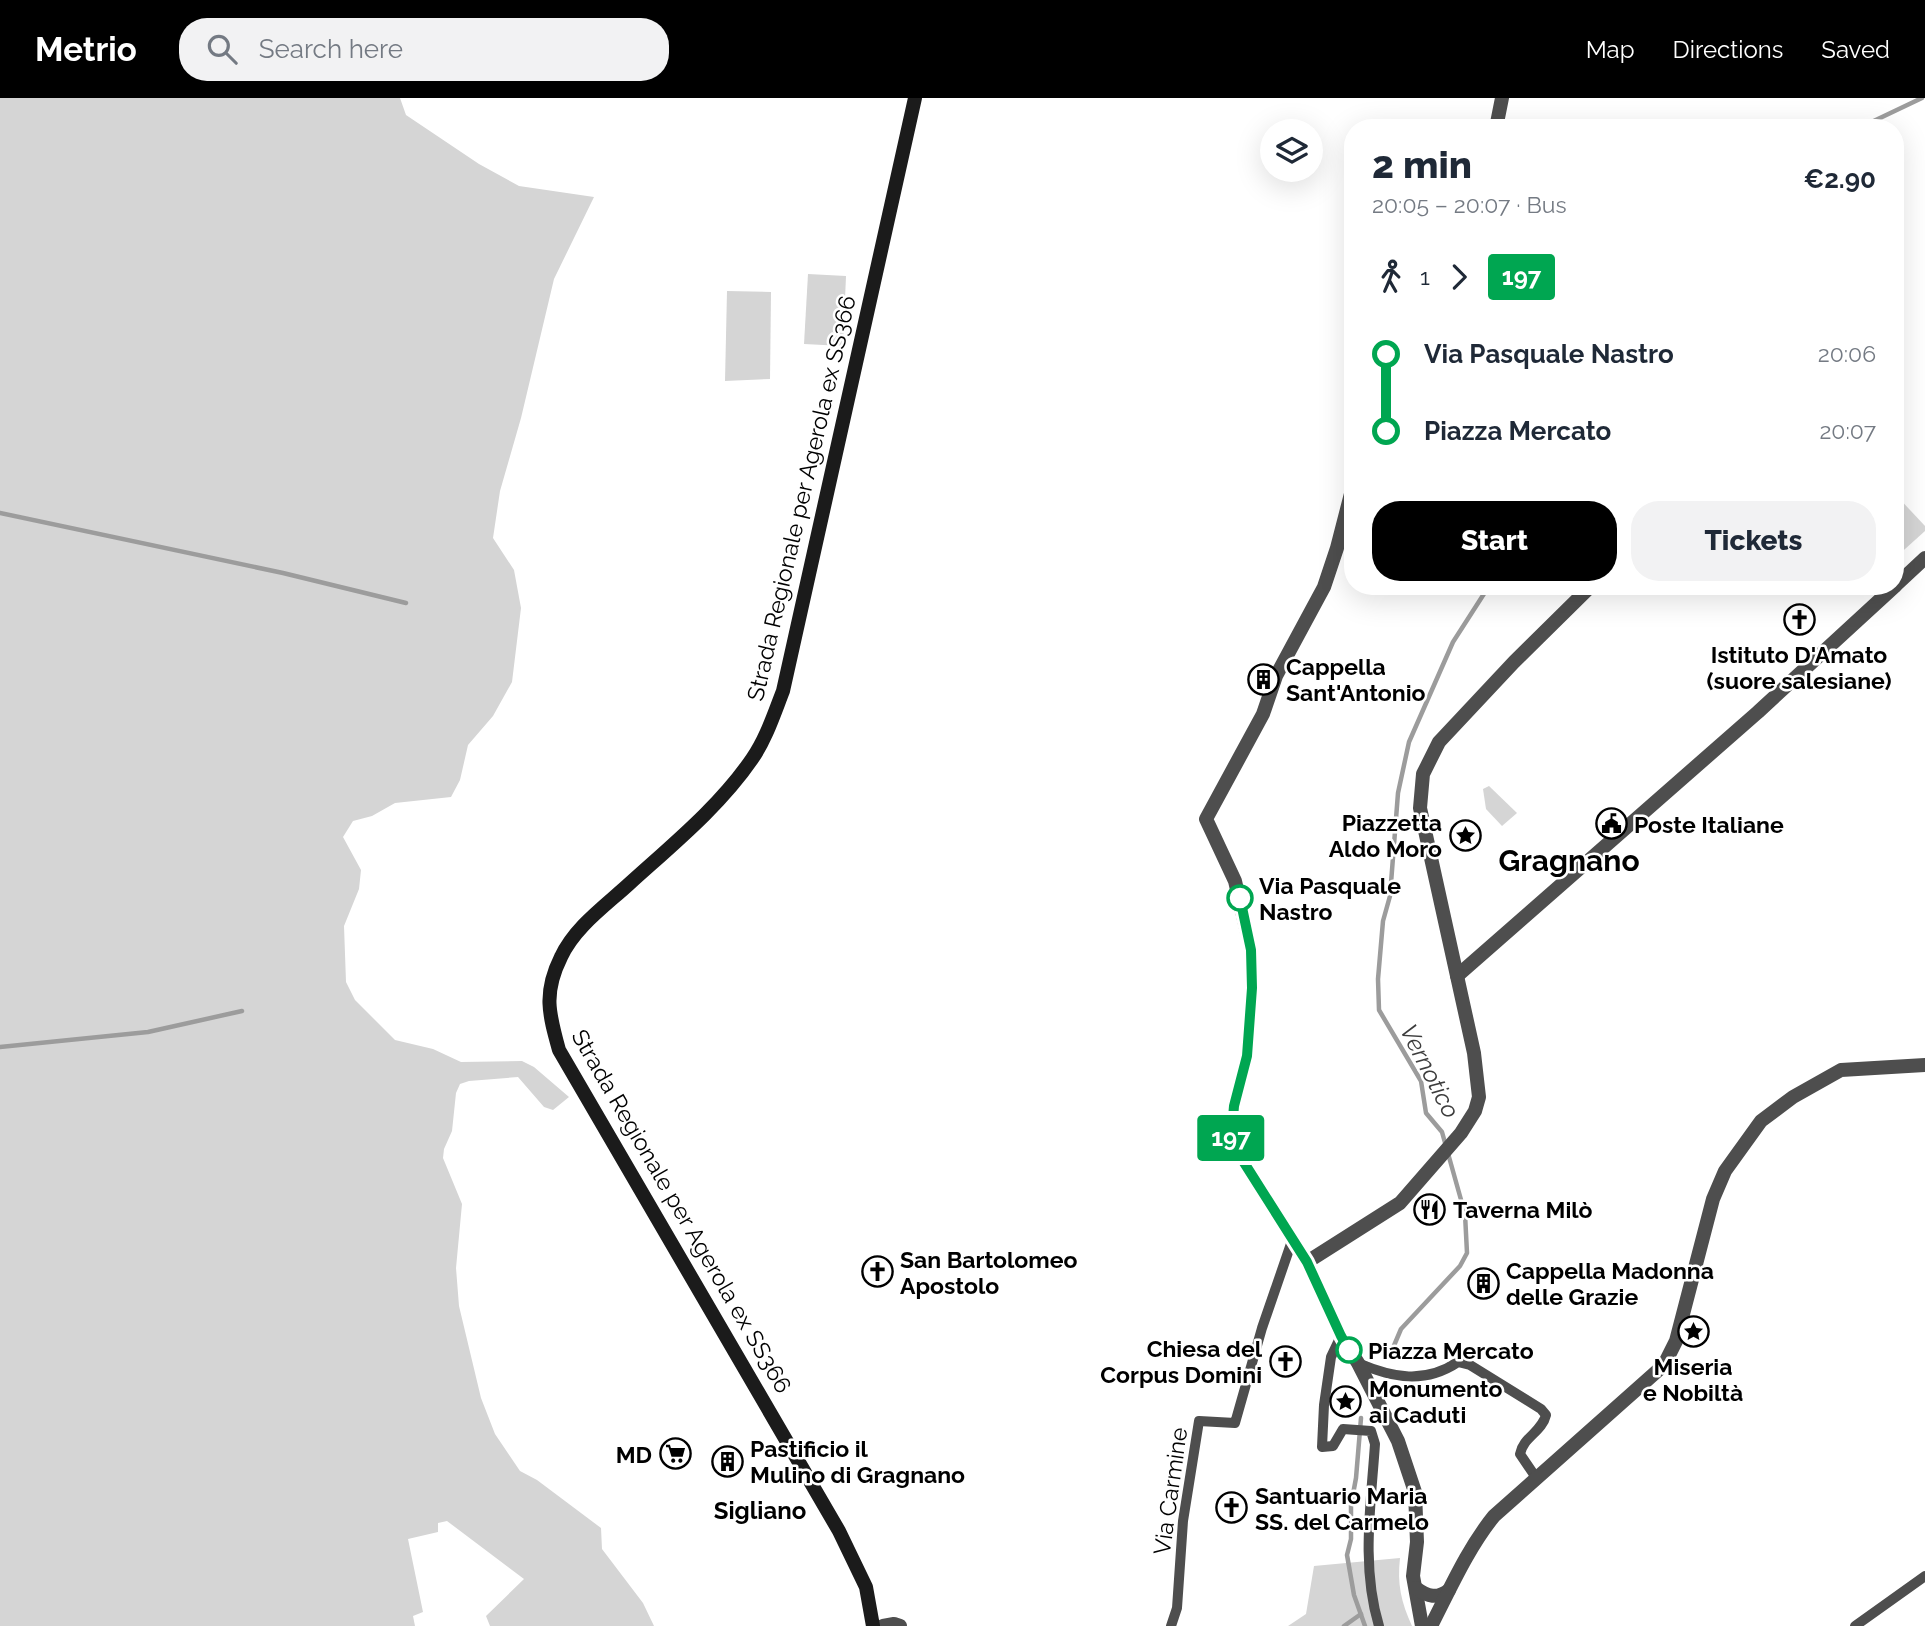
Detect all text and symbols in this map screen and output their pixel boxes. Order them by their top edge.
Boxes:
search box [179,18,669,81]
text: Metrio [35,30,137,69]
icon: search [203,30,241,68]
text: Search here [259,34,403,64]
text: Map [1586,35,1635,64]
text: Directions [1673,35,1783,64]
text: Saved [1821,35,1890,64]
map controls [1260,119,1323,182]
button: layers [1260,119,1323,182]
text: 2 min [1372,142,1472,187]
text: €2.90 [1803,164,1876,194]
text: 20:05 – 20:07 · Bus [1372,191,1567,218]
icon: walk [1372,258,1410,296]
icon: forward [1440,258,1478,296]
text: 197 [1502,262,1541,291]
text: 1 [1420,263,1430,290]
street label: Strada Regionale per Agerola ex SS366 [741,293,861,703]
text: Via Pasquale Nastro [1424,339,1674,369]
text: 20:06 [1818,340,1876,367]
text: Piazza Mercato [1424,416,1611,446]
text: 20:07 [1819,417,1876,444]
button: Start [1372,501,1617,581]
button: Tickets [1631,501,1876,581]
church icon: Istituto D'Amato (suore salesiane) [1782,603,1816,637]
place label: Istituto D'Amato (suore salesiane) [1706,641,1892,694]
place label: Cappella Sant'Antonio [1286,653,1426,706]
building icon: Cappella Sant'Antonio [1246,662,1280,696]
public building icon: Poste Italiane [1594,807,1628,841]
place label: Piazzetta Aldo Moro [1329,809,1442,862]
place label: Poste Italiane [1634,811,1784,838]
place icon: Piazzetta Aldo Moro [1448,818,1482,852]
district label: Gragnano [1498,843,1640,878]
place label: Via Pasquale Nastro [1259,872,1401,925]
marker: Via Pasquale Nastro [1227,885,1253,911]
water label: Vernotico [1394,1019,1466,1123]
street label: Strada Regionale per Agerola ex SS366 [567,1024,797,1398]
line badge: 197 [1191,1115,1271,1161]
text: 197 [1211,1123,1251,1152]
restaurant icon: Taverna Milò [1413,1192,1447,1226]
place label: Taverna Milò [1453,1196,1593,1223]
place label: San Bartolomeo Apostolo [900,1246,1077,1299]
church icon: San Bartolomeo Apostolo [860,1255,894,1289]
place label: Cappella Madonna delle Grazie [1506,1257,1714,1310]
building icon: Cappella Madonna delle Grazie [1466,1266,1500,1300]
place icon: Miseria e Nobiltà [1676,1315,1710,1349]
place label: Chiesa del Corpus Domini [1100,1335,1263,1388]
marker: Piazza Mercato [1336,1337,1362,1363]
place label: Piazza Mercato [1368,1337,1534,1364]
church icon: Chiesa del Corpus Domini [1268,1344,1302,1378]
place label: Miseria e Nobiltà [1643,1353,1743,1406]
place label: Monumento ai Caduti [1369,1375,1502,1428]
place icon: Monumento ai Caduti [1329,1384,1363,1418]
street label: Via Carmine [1148,1426,1192,1556]
place label: Pastificio il Mulino di Gragnano [750,1435,965,1488]
supermarket icon: MD [658,1437,692,1471]
place label: MD [616,1441,652,1468]
building icon: Pastificio il Mulino di Gragnano [710,1444,744,1478]
place label: Santuario Maria SS. del Carmelo [1255,1482,1429,1535]
church icon: Santuario Maria SS. del Carmelo [1215,1491,1249,1525]
district label: Sigliano [714,1496,806,1525]

